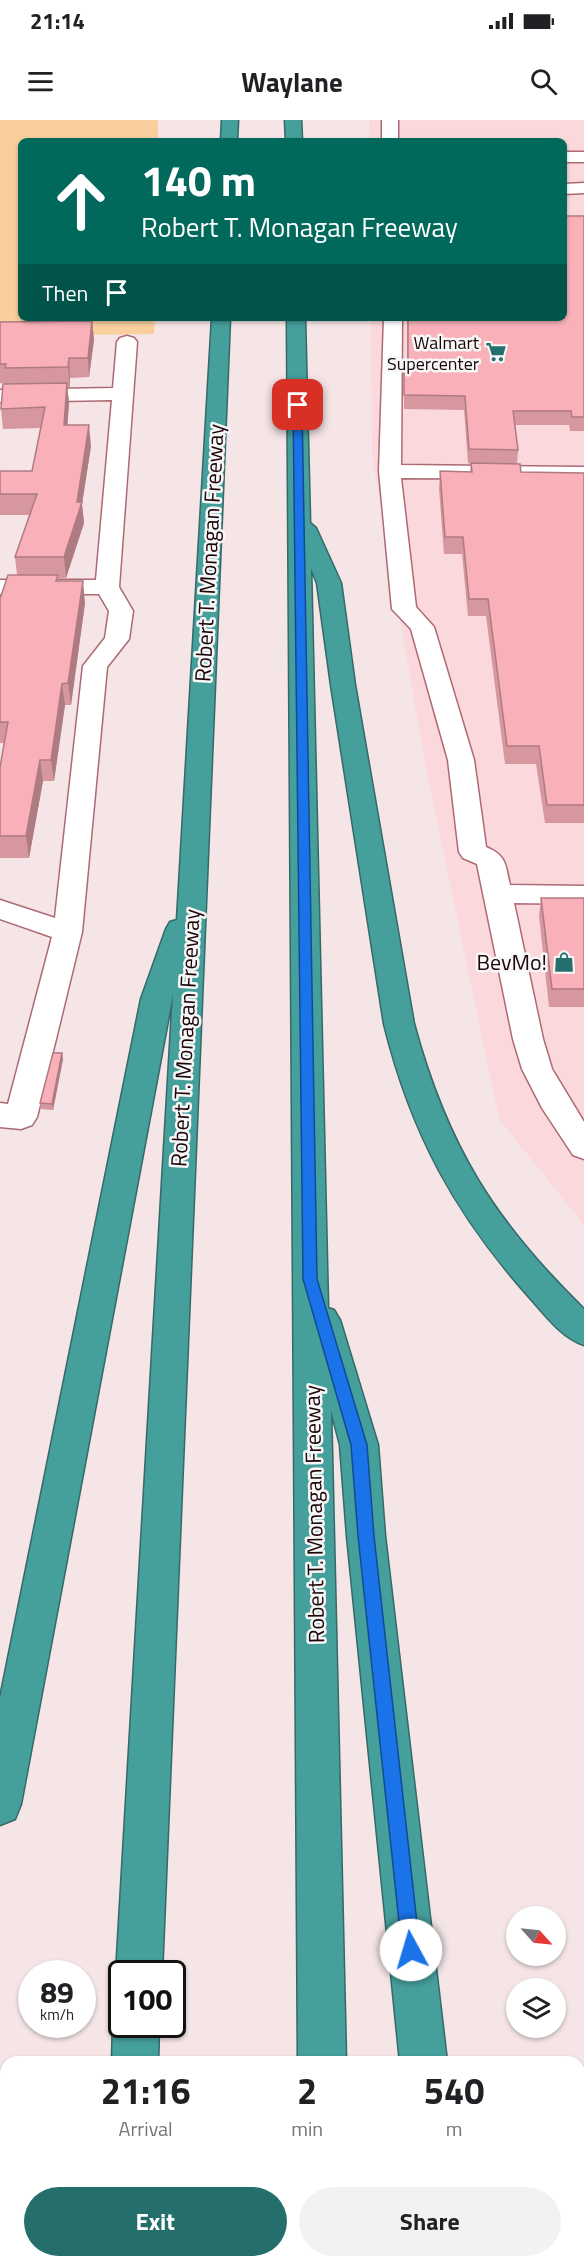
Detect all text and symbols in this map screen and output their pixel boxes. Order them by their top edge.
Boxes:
text: 21:14 [30,4,85,38]
text: Waylane [241,61,343,102]
icon: menu [24,65,57,98]
icon: search [527,65,560,98]
text: 140 m [141,148,256,212]
icon: ahead [42,162,120,240]
text: Robert T. Monagan Freeway [141,206,458,247]
text: Then [42,276,88,310]
icon: arrive [100,276,133,309]
place label: Walmart Supercenter [387,329,480,377]
supermarket icon: Walmart Supercenter [484,340,508,364]
pin [272,379,323,430]
icon: arrive [281,388,314,421]
street label: Robert T. Monagan Freeway [185,423,233,683]
street label: Robert T. Monagan Freeway [161,908,209,1168]
place label: BevMo! [477,945,547,979]
shop icon: BevMo! [552,950,576,974]
street label: Robert T. Monagan Freeway [295,1384,333,1643]
north arrow [506,1906,566,1966]
map controls [506,1906,566,2038]
position arrow [379,1918,443,1982]
speed limit sign: 100 [108,1960,186,2038]
text: 89 [40,1969,74,2015]
button: layers [506,1978,566,2038]
text: km/h [40,2003,74,2026]
text: 21:16 [101,2063,191,2118]
text: 2 [297,2063,317,2118]
text: 540 [424,2063,484,2118]
text: Arrival [119,2113,173,2144]
text: min [291,2113,323,2144]
text: m [446,2113,462,2144]
button: Exit [24,2187,287,2256]
button: Share [299,2187,561,2256]

